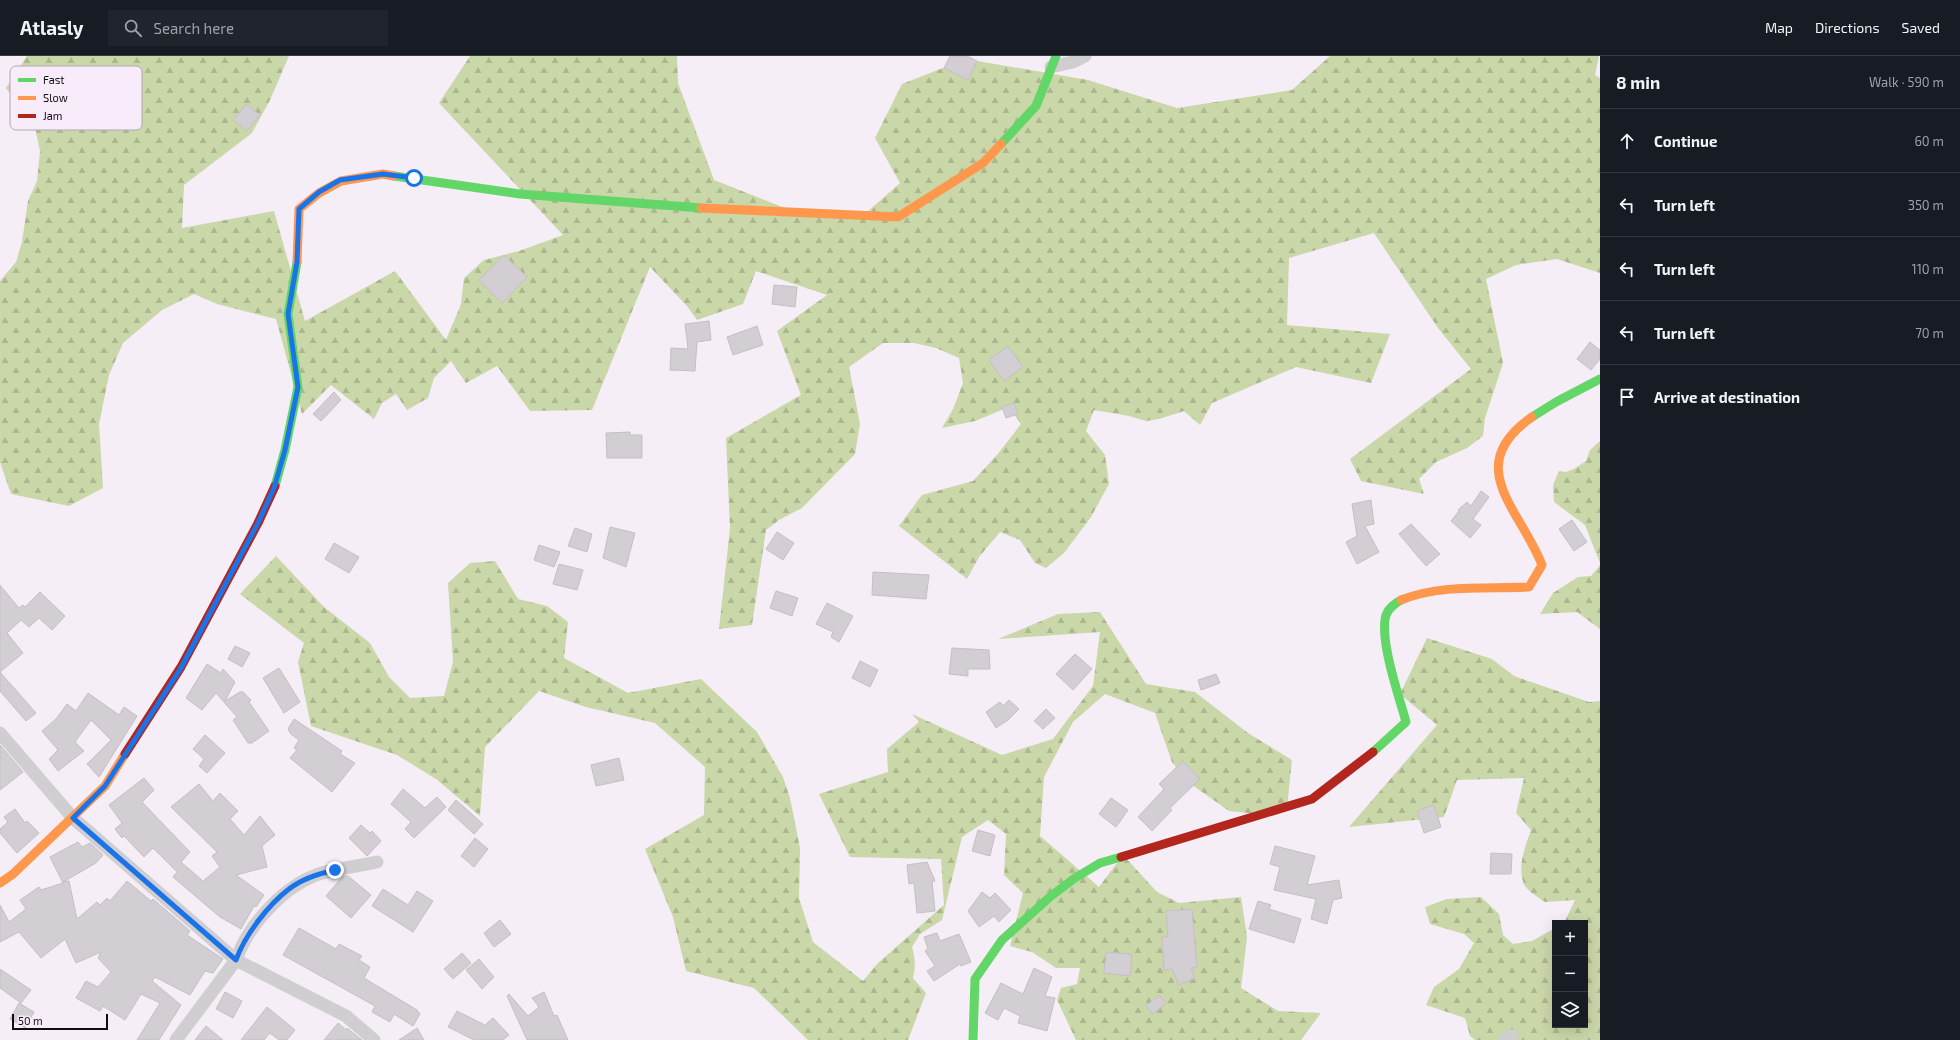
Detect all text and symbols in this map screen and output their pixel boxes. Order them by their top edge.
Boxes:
search box [108,10,388,46]
text: Atlasly [20,16,84,39]
icon: search [122,17,144,39]
text: Search here [154,19,234,37]
text: Map [1765,19,1793,36]
text: Directions [1815,19,1880,36]
text: Saved [1902,19,1940,36]
legend [10,66,142,130]
text: 8 min [1616,72,1660,92]
text: Fast [43,73,65,86]
text: Walk · 590 m [1869,74,1944,90]
text: Slow [43,91,68,104]
text: Jam [43,109,62,122]
icon: ahead [1616,130,1638,152]
text: Continue [1654,132,1717,150]
text: 60 m [1914,133,1944,149]
route start [405,169,423,187]
icon: left [1616,194,1638,216]
text: Turn left [1654,196,1715,214]
text: 350 m [1908,197,1944,213]
icon: left [1616,258,1638,280]
text: Turn left [1654,260,1715,278]
text: 110 m [1912,261,1944,277]
icon: left [1616,322,1638,344]
text: Turn left [1654,324,1715,342]
text: 70 m [1915,325,1944,341]
icon: arrive [1616,386,1638,408]
text: Arrive at destination [1654,388,1800,406]
route end [326,861,344,879]
map controls [1552,920,1588,1028]
button: + [1552,920,1588,956]
button: − [1552,956,1588,992]
button: layers [1552,992,1588,1028]
scale bar [12,1012,108,1031]
text: 50 m [18,1014,43,1027]

